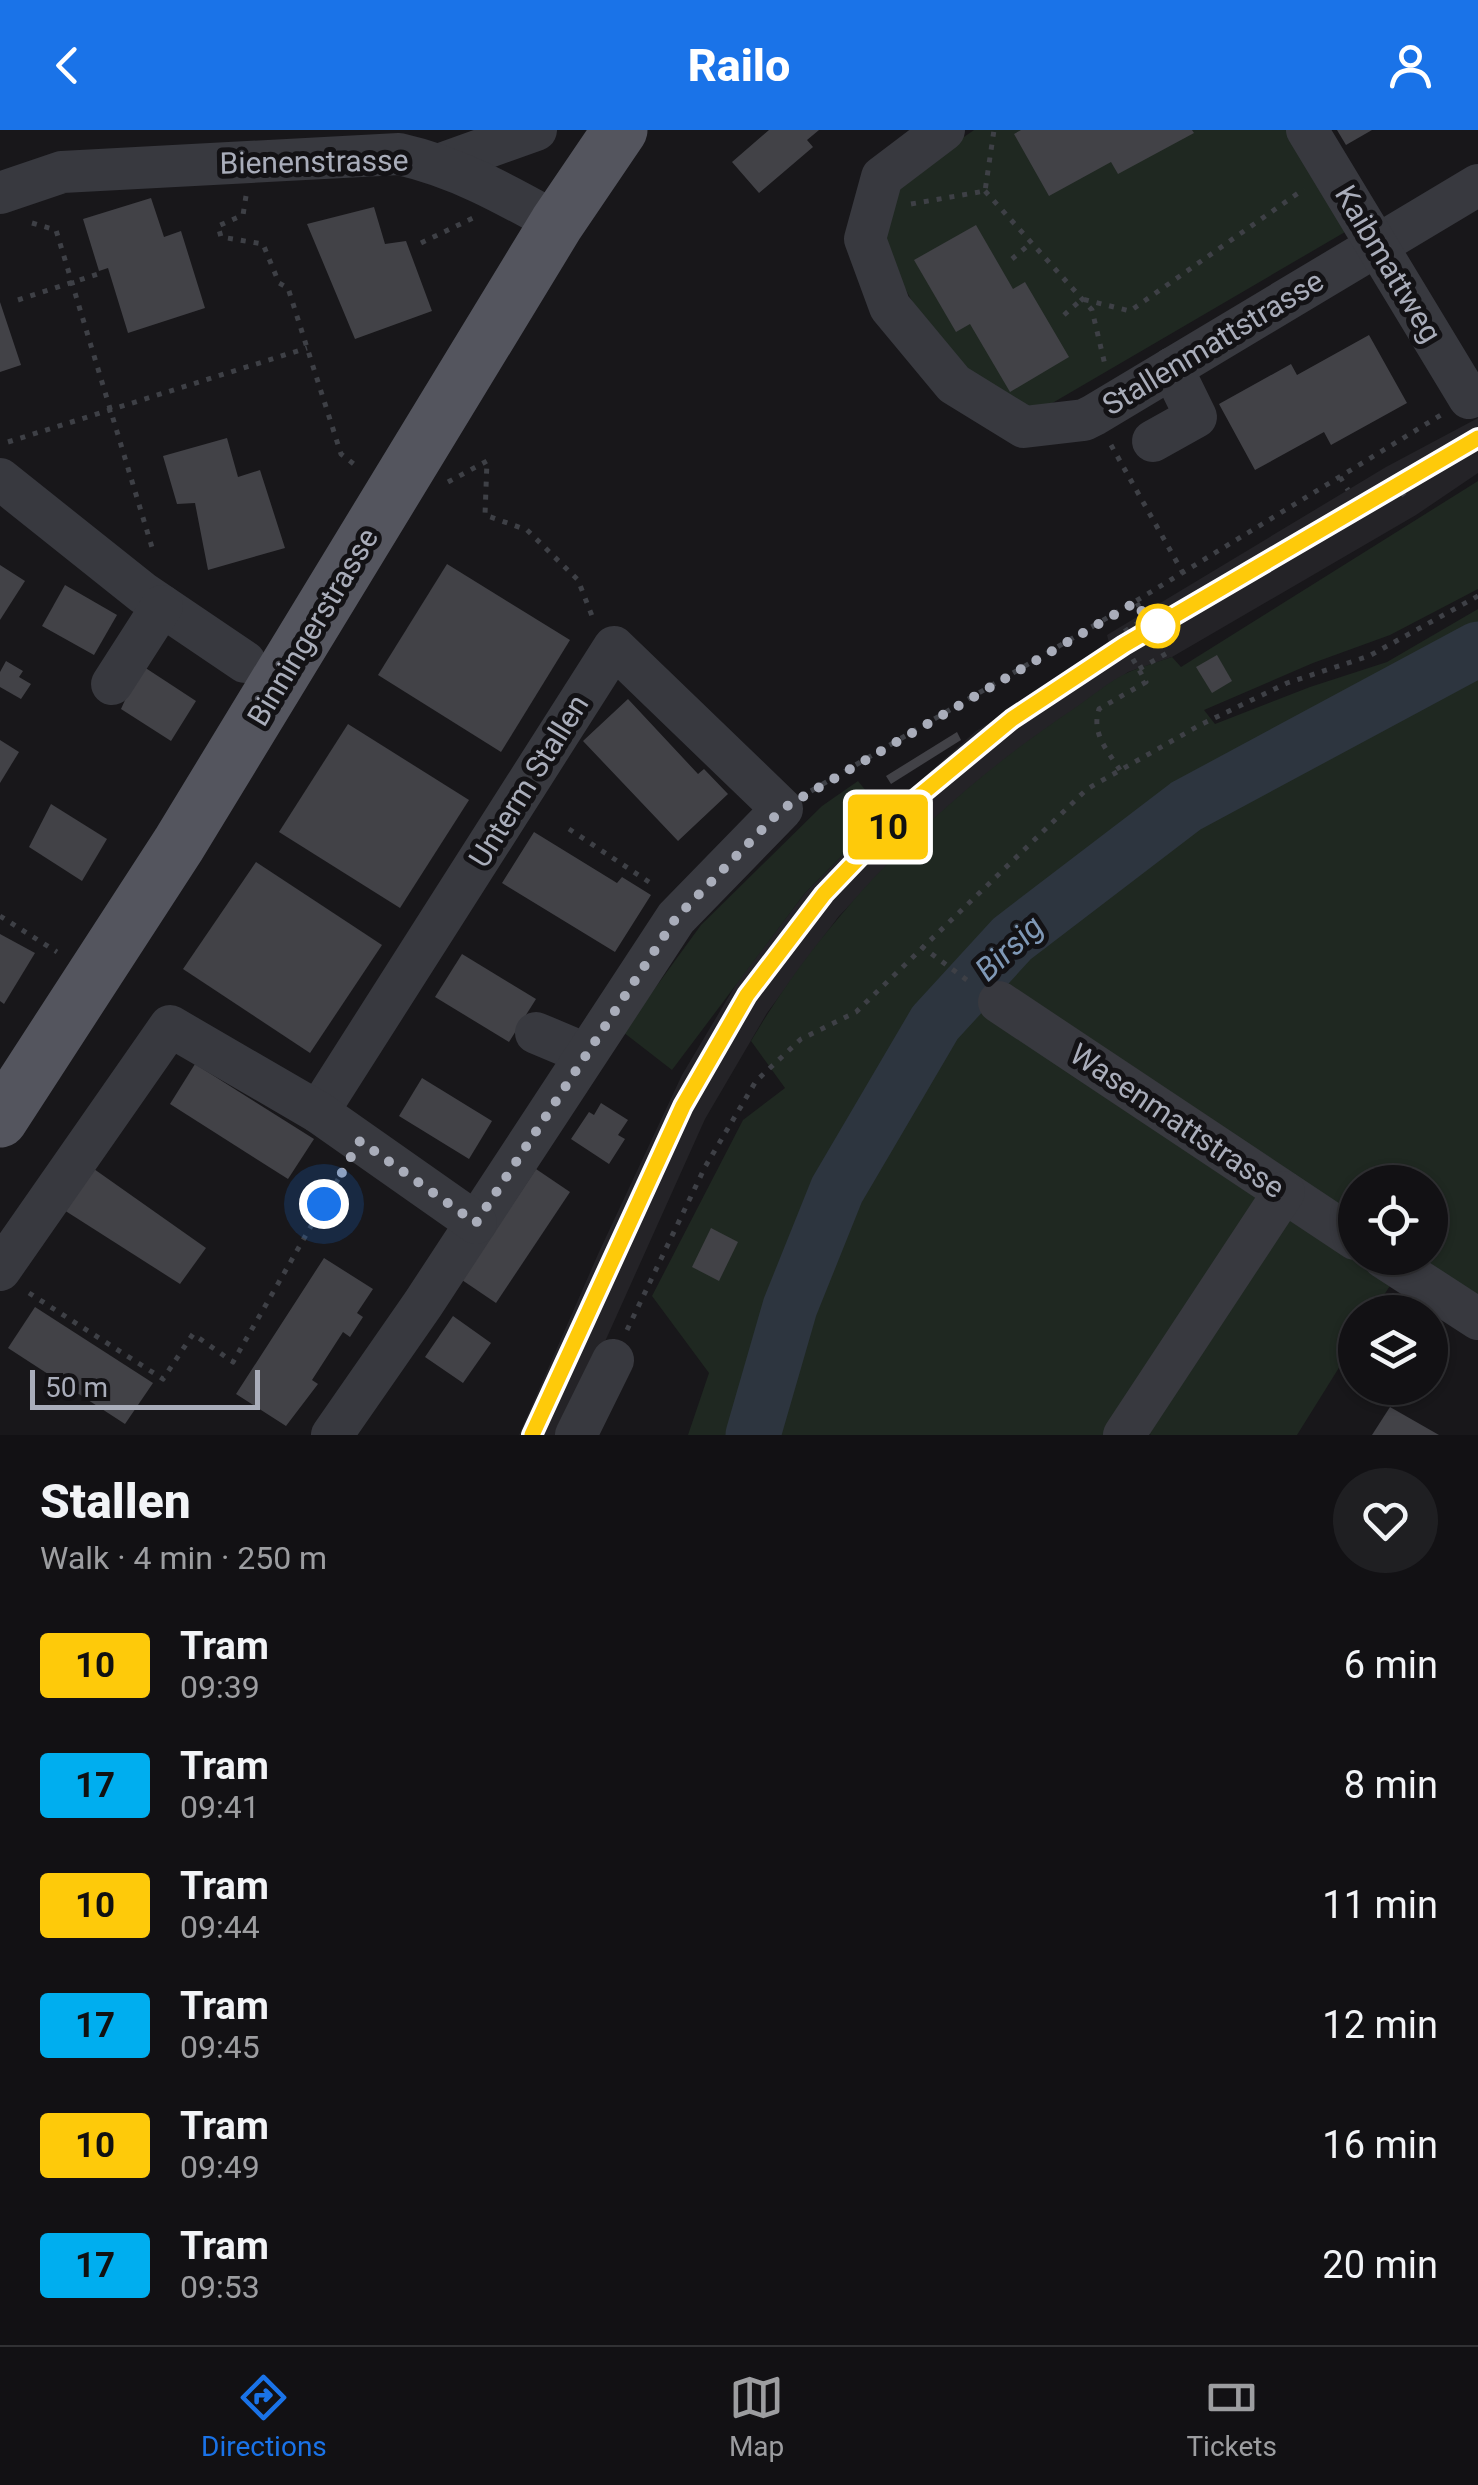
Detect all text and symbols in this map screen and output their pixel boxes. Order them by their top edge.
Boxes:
icon: back [40,38,95,93]
icon: person [1383,38,1438,93]
text: Railo [688,39,790,92]
street label: Bienenstrasse [219,142,409,181]
street label: Kaibmattweg [1328,179,1449,349]
street label: Stallenmattstrasse [1096,263,1329,422]
street label: Binningerstrasse [240,522,385,732]
unlabelled marker [1137,605,1179,647]
street label: Unterm Stallen [462,688,596,873]
line badge: 10 [843,794,933,860]
text: 10 [868,807,908,848]
water label: Birsig [967,907,1051,989]
street label: Wasenmattstrasse [1064,1036,1291,1205]
map controls [1338,1165,1448,1405]
button: locate [1338,1165,1448,1275]
your location [299,1179,349,1229]
button: layers [1338,1295,1448,1405]
scale bar [30,1365,260,1410]
text: 50 m [45,1371,108,1404]
button: heart [1333,1468,1438,1573]
text: Stallen [40,1473,191,1530]
text: Walk · 4 min · 250 m [40,1539,327,1577]
text: Tram [180,1624,269,1668]
text: 6 min [1344,1643,1438,1687]
text: 10 [75,1645,115,1686]
text: 09:39 [180,1668,260,1706]
text: Tram [180,1744,269,1788]
text: 8 min [1344,1763,1438,1807]
text: 17 [75,1765,115,1806]
text: 09:41 [180,1788,260,1826]
text: Tram [180,1864,269,1908]
text: 11 min [1322,1883,1438,1927]
text: 10 [75,1885,115,1926]
text: 09:44 [180,1908,260,1946]
text: Tram [180,1984,269,2028]
text: 12 min [1322,2003,1438,2047]
text: 17 [75,2005,115,2046]
text: 09:45 [180,2028,260,2066]
text: Tram [180,2104,269,2148]
text: 16 min [1322,2123,1438,2167]
text: 10 [75,2125,115,2166]
text: 09:49 [180,2148,260,2186]
text: Tram [180,2224,269,2268]
text: 20 min [1322,2243,1438,2287]
text: 17 [75,2245,115,2286]
text: 09:53 [180,2268,260,2306]
tab: Directions [201,2370,327,2463]
tab: Map [729,2370,784,2463]
tab: Tickets [1186,2370,1277,2463]

